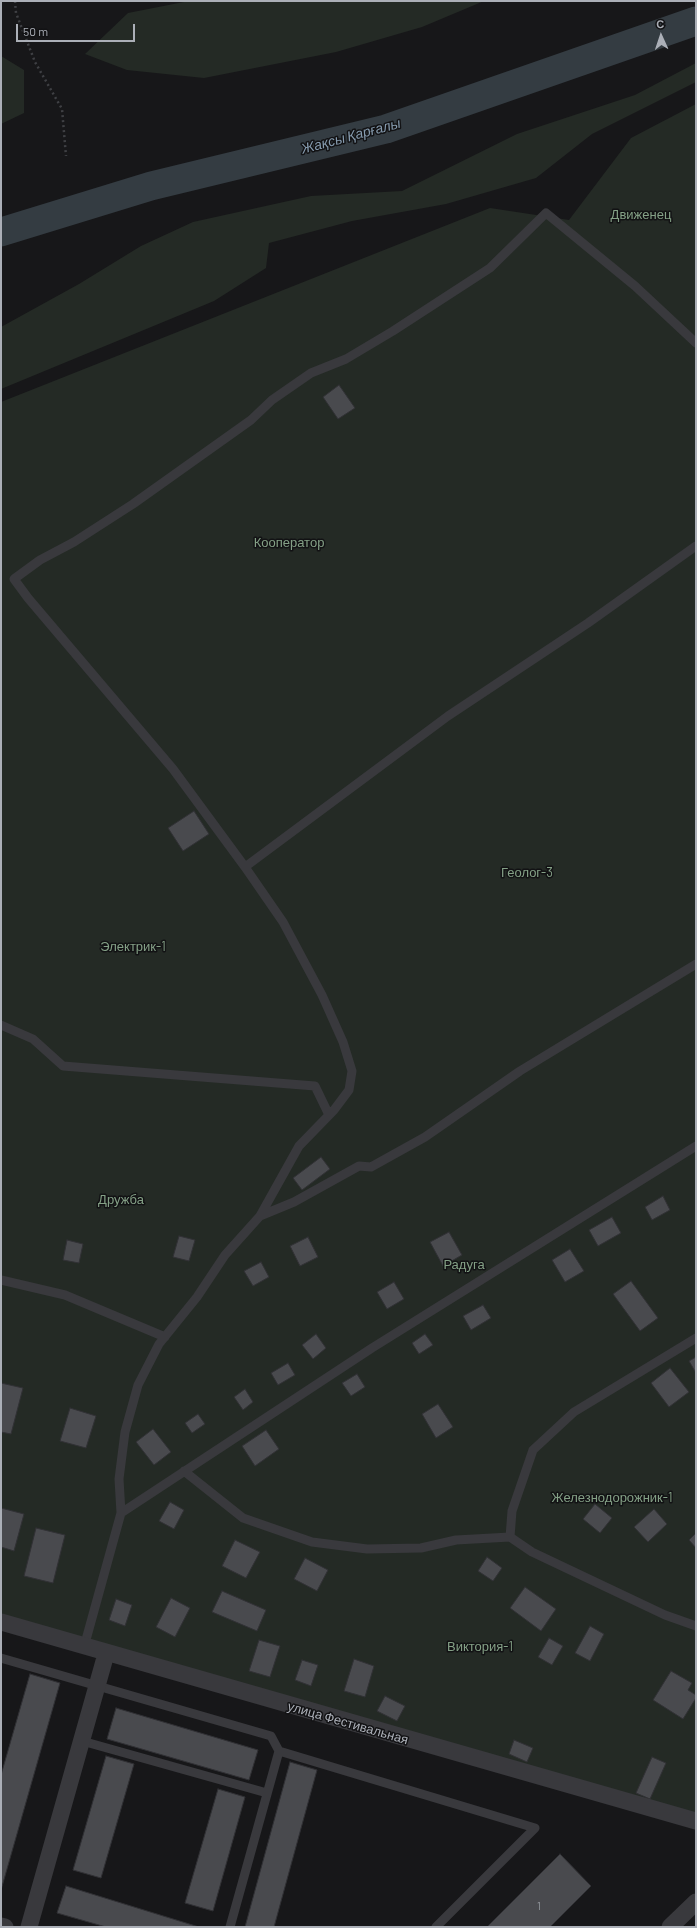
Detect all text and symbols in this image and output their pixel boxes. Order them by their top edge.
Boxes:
scale bar [18,16,137,42]
north arrow [641,16,681,56]
text: С [656,17,665,30]
text: 50 m [23,24,48,38]
water label: Жақсы Қарғалы [299,115,403,157]
park label: Движенец [611,207,671,223]
park label: Кооператор [254,535,324,551]
park label: Геолог-3 [501,865,553,881]
park label: Электрик-1 [100,939,166,955]
park label: Дружба [98,1192,144,1208]
park label: Радуга [443,1257,485,1273]
park label: Железнодорожник-1 [552,1490,672,1506]
park label: Виктория-1 [447,1639,513,1655]
street label: улица Фестивальная [286,1698,410,1748]
house number: 1 [537,1899,541,1913]

